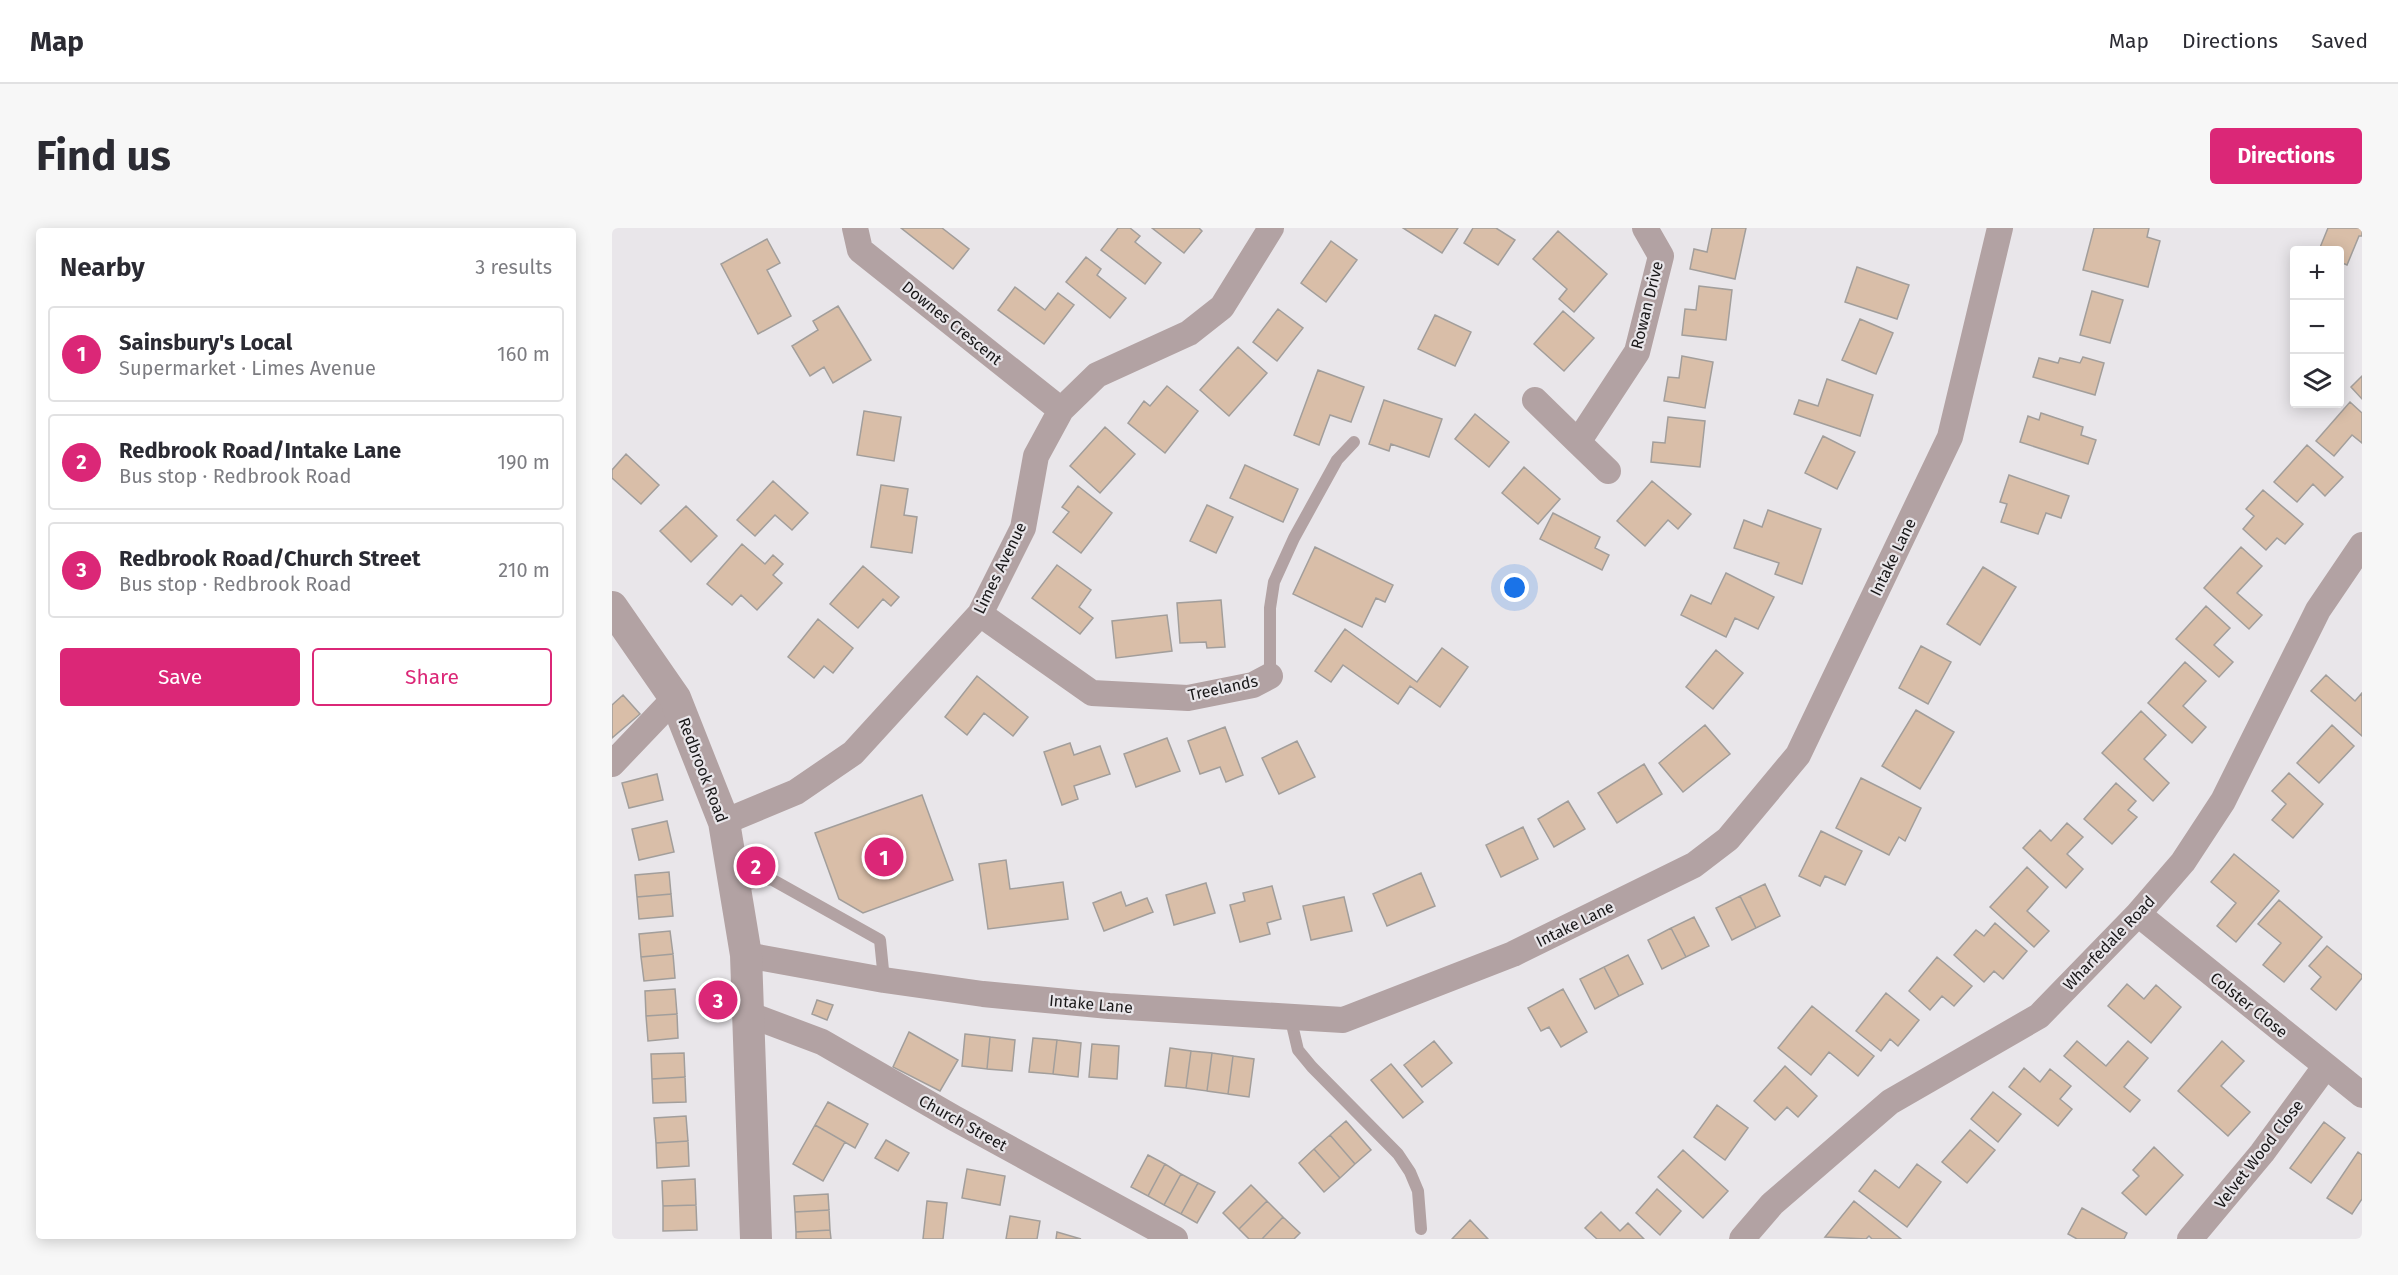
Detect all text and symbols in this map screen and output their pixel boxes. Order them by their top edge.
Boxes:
text: Map [30,25,84,58]
text: Map [2109,28,2149,54]
text: Directions [2182,28,2278,54]
text: Saved [2311,28,2368,54]
button: Directions [2210,128,2362,184]
text: Find us [36,131,171,181]
map controls [2290,246,2344,408]
button: + [2290,246,2344,300]
text: Nearby [60,252,145,283]
text: 3 results [475,255,552,279]
street label: Rowan Drive [1627,259,1667,351]
street label: Downes Crescent [898,277,1006,369]
button: − [2290,300,2344,354]
text: Sainsbury's Local [119,329,292,356]
text: 1 [77,342,86,366]
text: 160 m [497,342,550,366]
button: layers [2290,354,2344,408]
text: Supermarket · Limes Avenue [119,356,376,380]
text: Redbrook Road/Intake Lane [119,437,401,464]
text: 2 [76,450,87,474]
text: 190 m [497,450,550,474]
text: Bus stop · Redbrook Road [119,464,351,488]
street label: Intake Lane [1866,515,1920,599]
street label: Limes Avenue [970,519,1030,617]
text: Redbrook Road/Church Street [119,545,420,572]
text: 3 [76,558,87,582]
text: 210 m [498,558,550,582]
text: Bus stop · Redbrook Road [119,572,351,596]
your location [1500,573,1529,602]
button: Save [60,648,300,706]
button: Share [312,648,552,706]
street label: Treelands [1186,671,1260,705]
street label: Redbrook Road [674,715,732,825]
pin: 1 [864,834,904,880]
pin: 2 [736,844,776,888]
street label: Wharfedale Road [2059,892,2159,994]
street label: Intake Lane [1533,897,1617,951]
street label: Colster Close [2207,968,2291,1042]
pin: 3 [698,978,738,1022]
street label: Intake Lane [1048,991,1134,1017]
street label: Church Street [916,1091,1011,1155]
street label: Velvet Wood Close [2211,1096,2307,1212]

